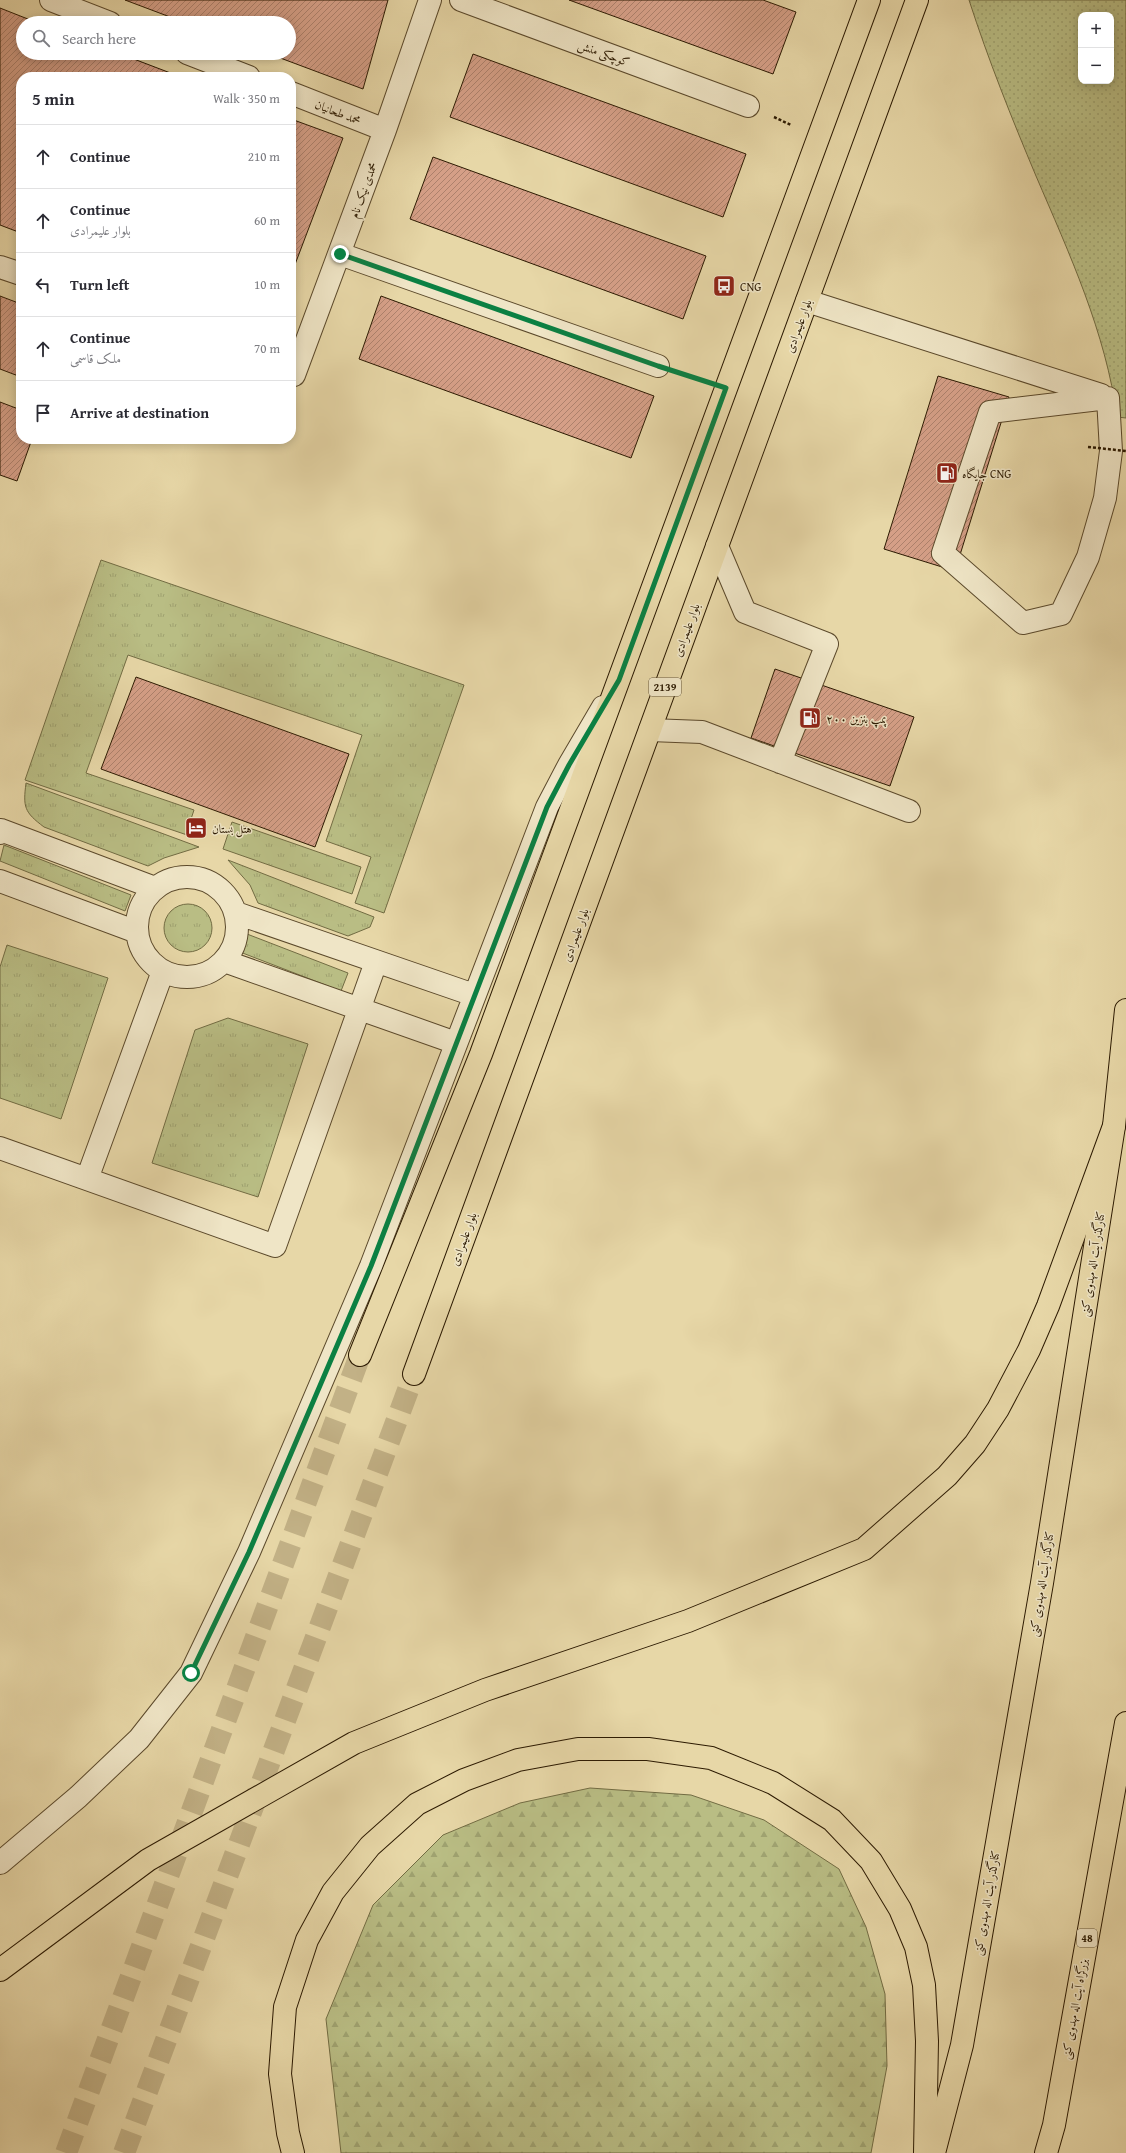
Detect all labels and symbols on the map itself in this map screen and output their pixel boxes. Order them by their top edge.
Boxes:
street label: کوچکی منش [575,36,632,71]
street label: محمد طحانیان [313,95,363,129]
street label: محمدی نیک نام [345,160,384,221]
route end [331,245,349,263]
bus stop icon: CNG [711,273,737,299]
place label: CNG [740,278,761,295]
street label: بلوار علیمرادی [780,297,816,355]
fuel station icon: جایگاه CNG [934,460,960,486]
place label: جایگاه CNG [962,465,1011,482]
street label: بلوار علیمرادی [668,601,704,659]
road number: 2139 [649,678,681,696]
fuel station icon: پمپ بنزین ۲۰۰ [797,705,823,731]
place label: پمپ بنزین ۲۰۰ [826,710,887,728]
hotel icon: هتل بستان [183,815,209,841]
place label: هتل بستان [212,820,252,838]
street label: بلوار علیمرادی [557,906,593,964]
street label: بلوار علیمرادی [445,1210,481,1268]
street label: کنارگذر آیت اله مهدوی کنی [1075,1210,1110,1318]
street label: کنارگذر آیت اله مهدوی کنی [1024,1530,1059,1638]
route start [182,1664,200,1682]
street label: کنارگذر آیت اله مهدوی کنی [968,1849,1005,1957]
road number: 48 [1077,1929,1097,1947]
street label: بزرگراه آیت اله مهدوی کنی [1057,1957,1092,2061]

